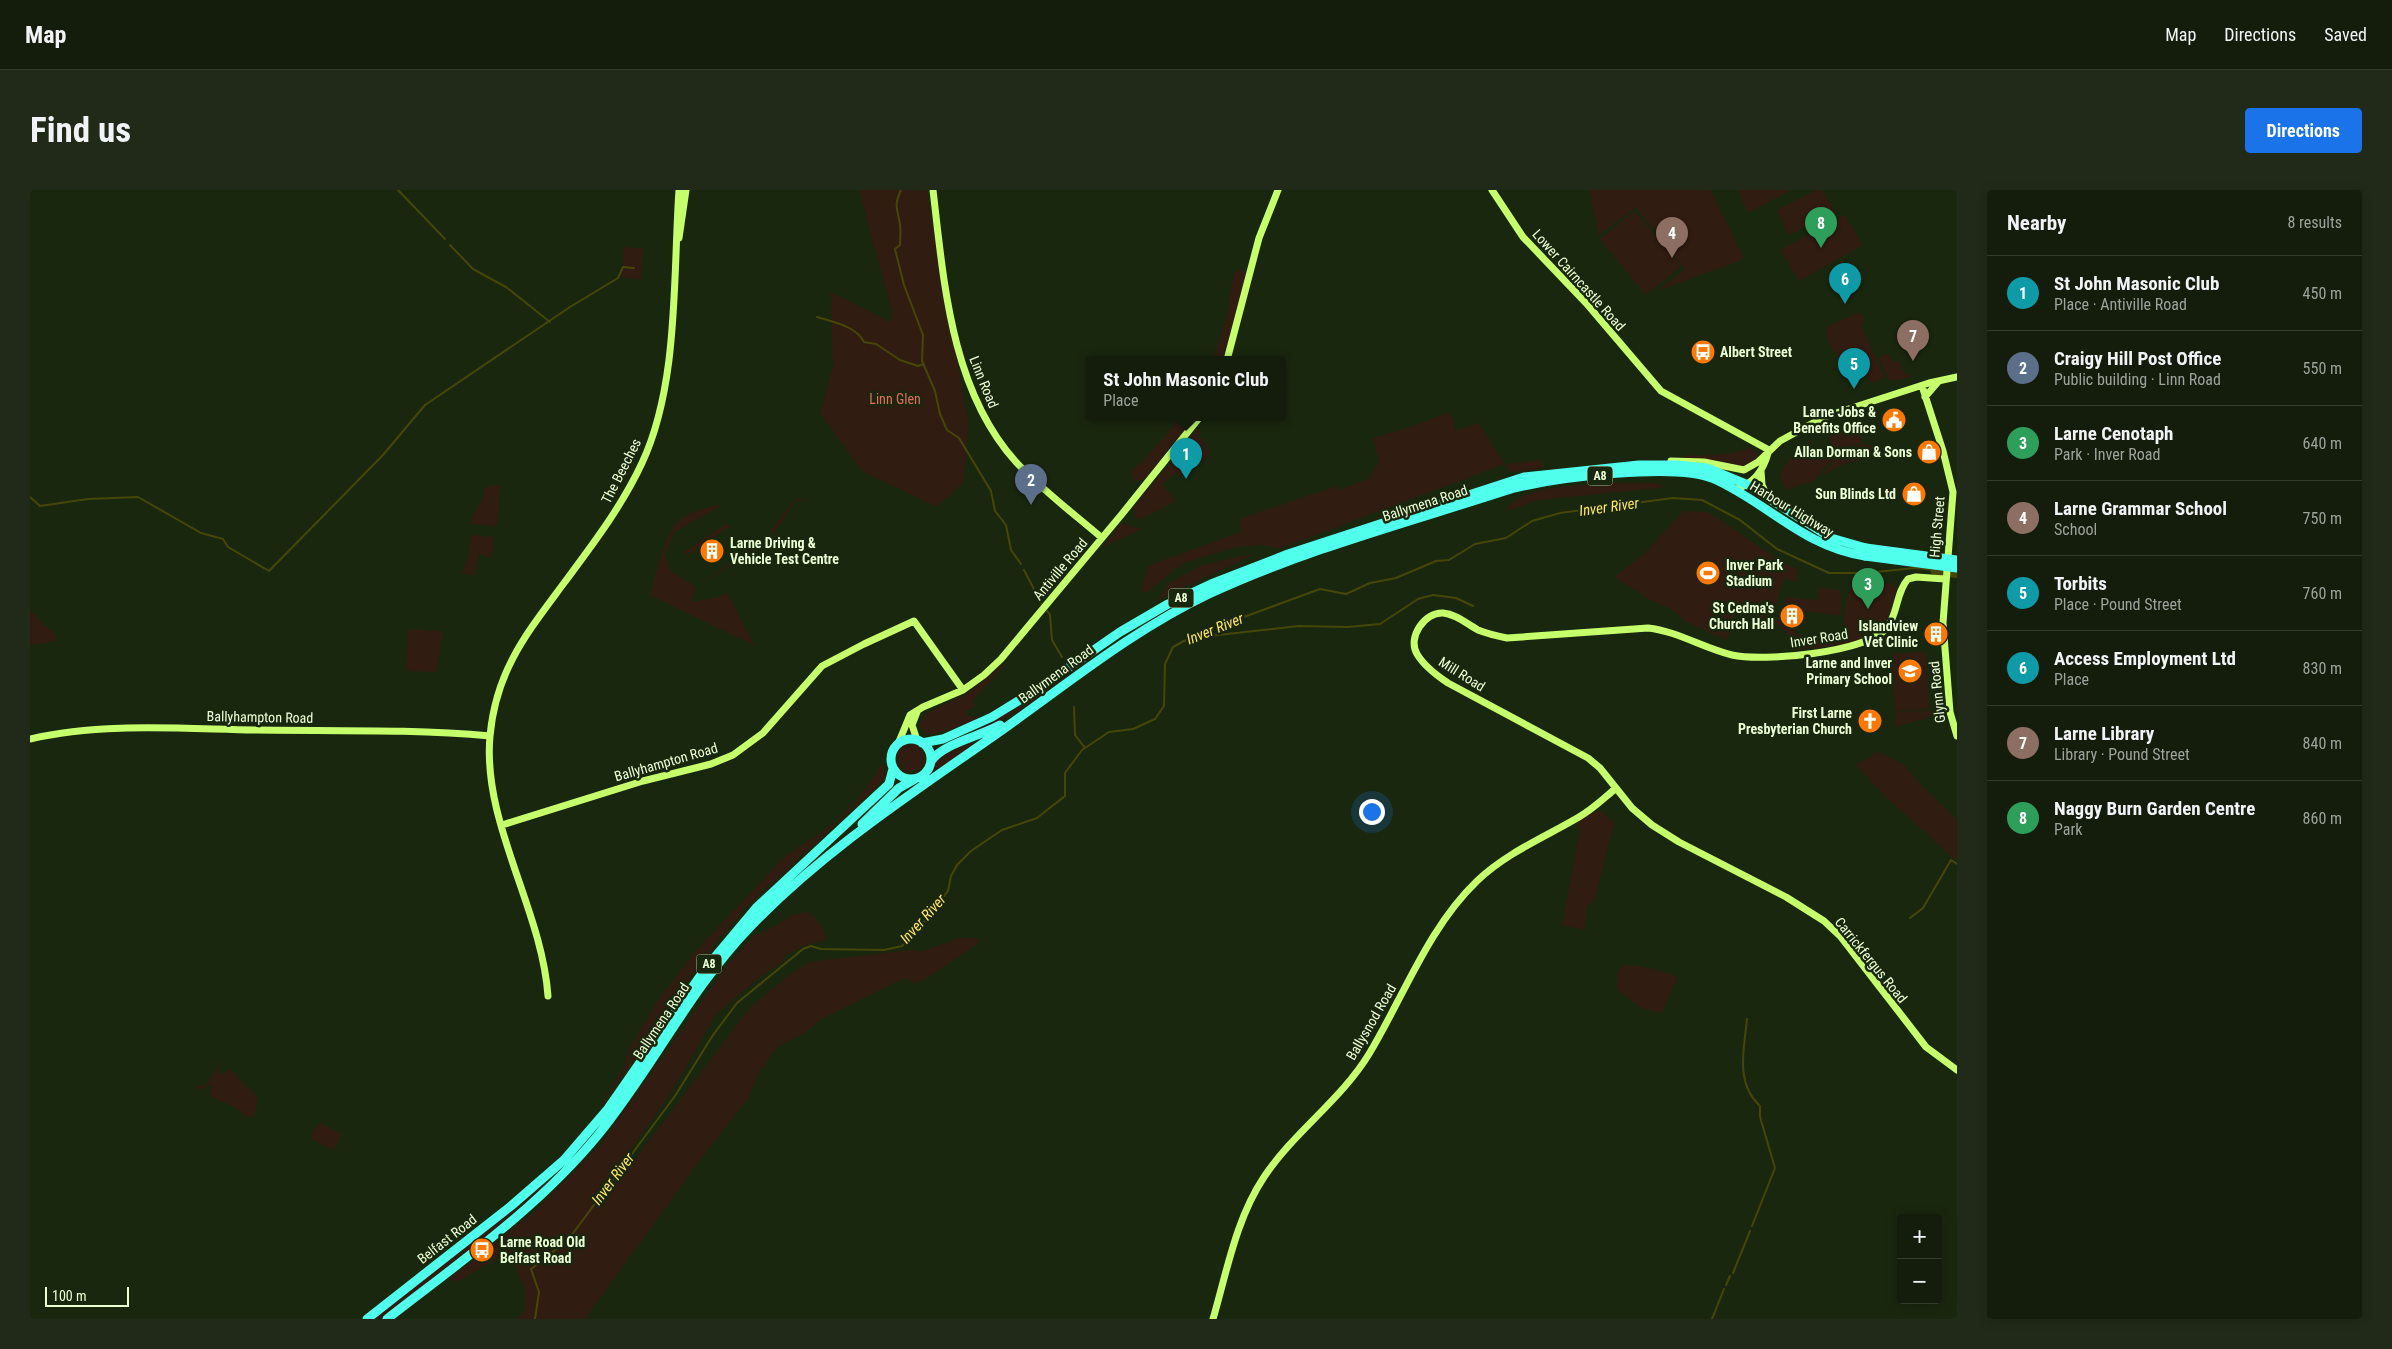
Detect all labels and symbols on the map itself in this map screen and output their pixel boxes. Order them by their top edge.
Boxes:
pin: 8 [1805,207,1837,248]
pin: 4 [1656,217,1688,258]
street label: Lower Cairncastle Road [1529,226,1629,334]
pin: 6 [1829,263,1861,304]
pin: 7 [1897,320,1929,361]
bus stop icon: Albert Street [1690,339,1716,365]
place label: Albert Street [1720,344,1792,360]
pin: 5 [1838,348,1870,389]
street label: Linn Road [966,354,1002,410]
park label: Linn Glen [869,391,921,407]
place label: Larne Jobs & Benefits Office [1793,404,1876,436]
public building icon: Larne Jobs & Benefits Office [1881,407,1907,433]
street label: The Beeches [598,436,644,506]
pin: 1 [1170,438,1202,479]
shop icon: Allan Dorman & Sons [1916,439,1942,465]
place label: Allan Dorman & Sons [1794,444,1912,460]
pin: 2 [1015,464,1047,505]
road number: A8 [1588,466,1612,486]
street label: Harbour Highway [1747,478,1837,540]
shop icon: Sun Blinds Ltd [1901,481,1927,507]
street label: Ballymena Road [1380,482,1470,524]
place label: Sun Blinds Ltd [1815,486,1896,502]
water label: Inver River [1578,494,1640,520]
street label: High Street [1926,496,1948,558]
place label: Larne Driving & Vehicle Test Centre [730,535,839,567]
street label: Antiville Road [1030,535,1090,603]
building icon: Larne Driving & Vehicle Test Centre [699,538,725,564]
place label: Inver Park Stadium [1726,557,1784,589]
sports icon: Inver Park Stadium [1695,560,1721,586]
pin: 3 [1852,568,1884,609]
road number: A8 [1168,588,1194,608]
place label: St Cedma's Church Hall [1709,600,1774,632]
building icon: St Cedma's Church Hall [1779,603,1805,629]
water label: Inver River [1184,609,1247,649]
place label: Islandview Vet Clinic [1859,618,1919,650]
building icon: Islandview Vet Clinic [1923,621,1949,647]
street label: Inver Road [1789,626,1849,650]
street label: Ballymena Road [1015,642,1097,706]
street label: Mill Road [1436,654,1488,694]
place label: Larne and Inver Primary School [1805,655,1892,687]
school or university icon: Larne and Inver Primary School [1897,658,1923,684]
street label: Glynn Road [1926,660,1948,724]
place label: First Larne Presbyterian Church [1738,705,1852,737]
street label: Ballyhampton Road [207,708,313,726]
church icon: First Larne Presbyterian Church [1857,708,1883,734]
street label: Ballyhampton Road [613,740,719,784]
your location [1359,799,1385,825]
water label: Inver River [896,890,950,947]
street label: Carrickfergus Road [1832,914,1910,1006]
road number: A8 [696,954,722,974]
street label: Ballymena Road [630,980,692,1062]
street label: Ballysnod Road [1343,981,1399,1063]
water label: Inver River [588,1149,639,1208]
street label: Belfast Road [414,1211,480,1267]
place label: Larne Road Old Belfast Road [500,1234,585,1266]
bus stop icon: Larne Road Old Belfast Road [469,1237,495,1263]
scale bar [45,1284,129,1307]

